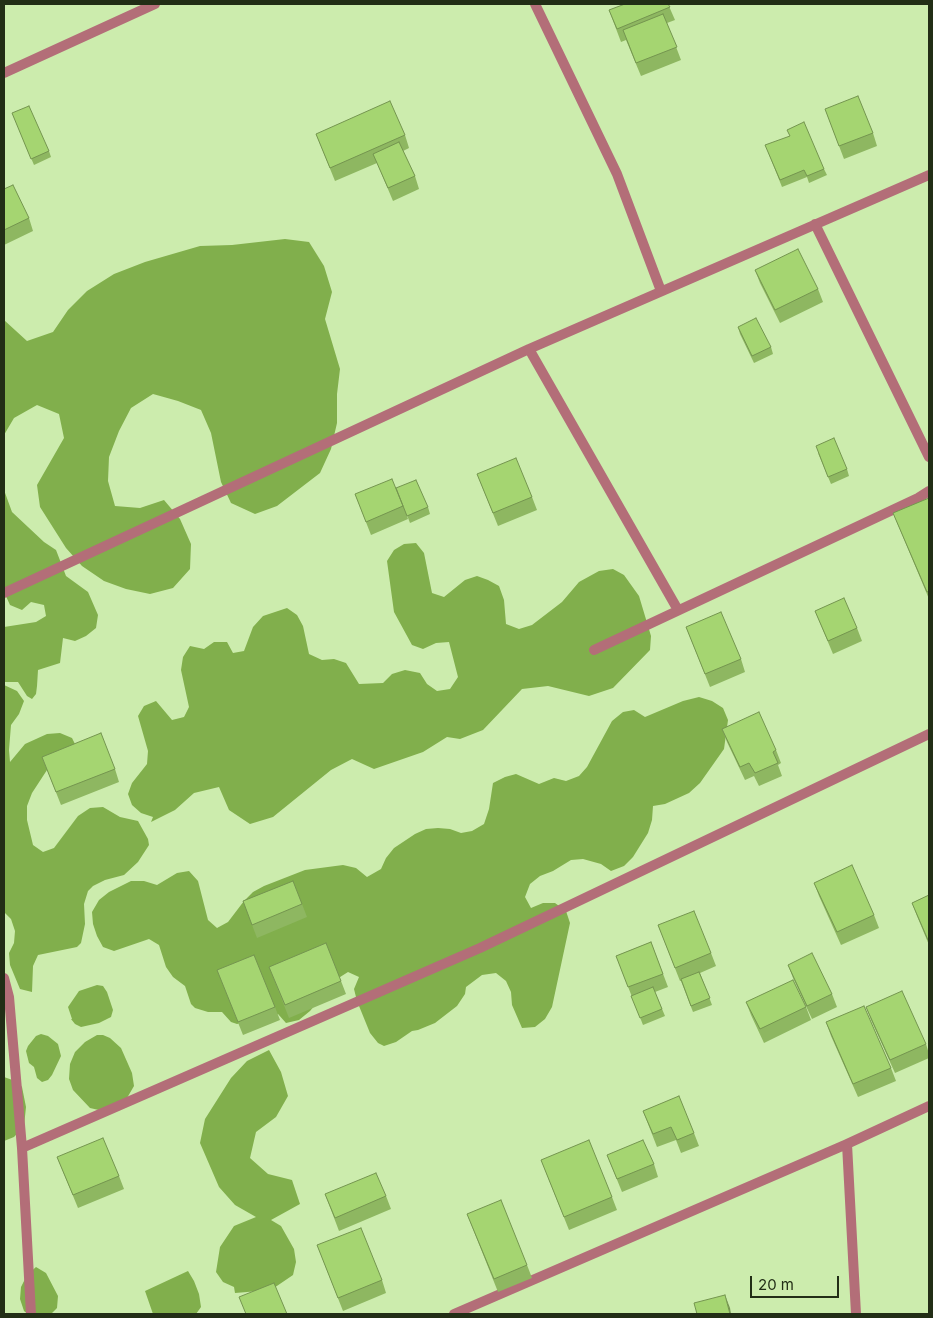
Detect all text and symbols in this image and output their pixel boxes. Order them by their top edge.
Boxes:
scale bar [753,1266,842,1298]
text: 20 m [758,1275,794,1294]

